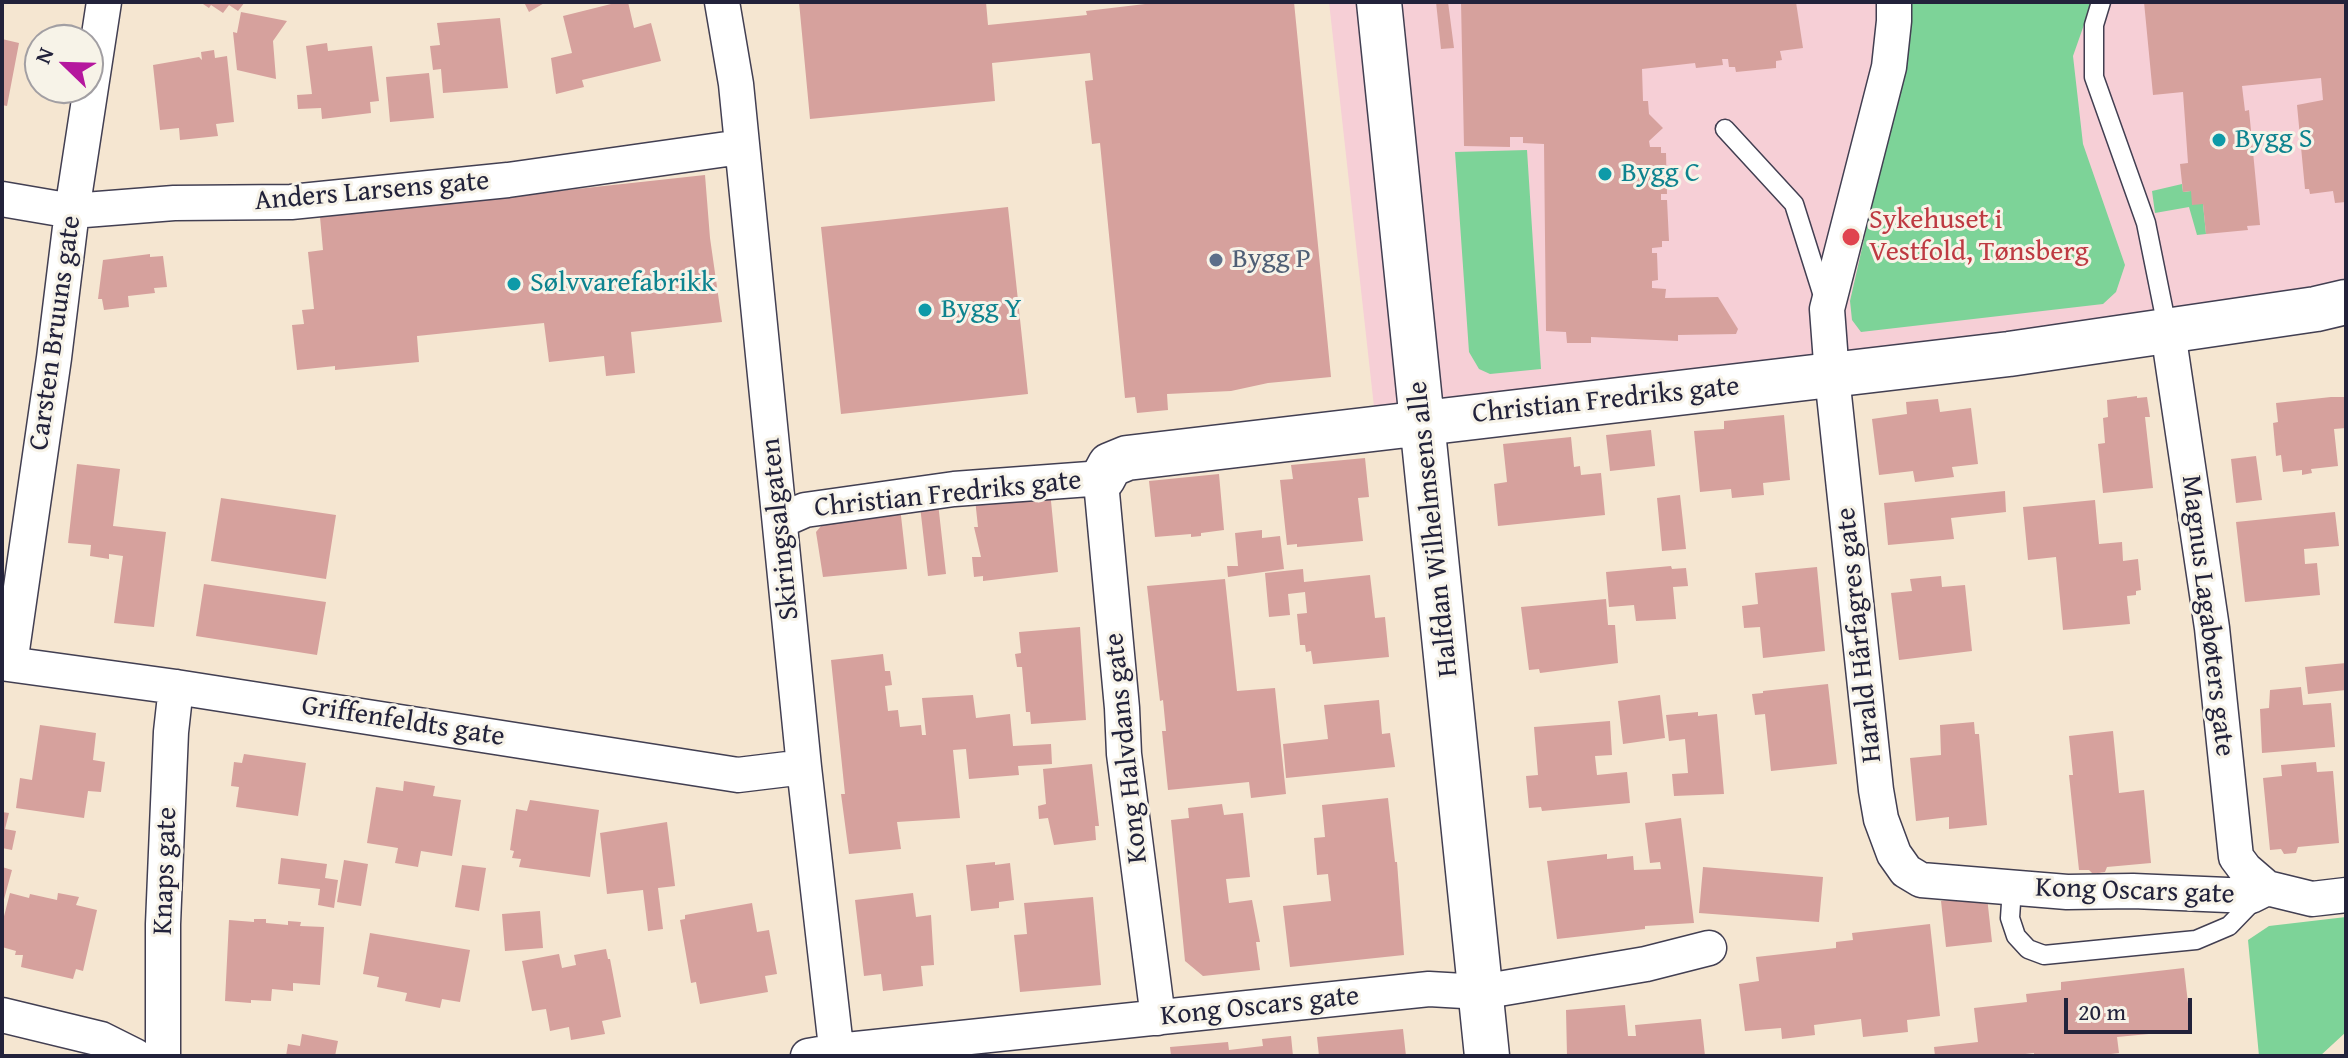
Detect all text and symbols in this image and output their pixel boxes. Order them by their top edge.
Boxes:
north arrow [24,24,104,104]
text: N [26,42,61,68]
place label: Bygg S [2235,123,2313,157]
marker: Bygg S [2210,131,2228,149]
place label: Bygg C [1621,157,1700,191]
street label: Anders Larsens gate [253,165,491,219]
marker: Bygg C [1596,165,1614,183]
place label: Sykehuset i Vestfold, Tønsberg [1869,204,2089,270]
street label: Carsten Bruuns gate [23,213,89,453]
marker: Sykehuset i Vestfold, Tønsberg [1840,226,1862,248]
place label: Bygg P [1232,243,1311,277]
marker: Bygg P [1207,251,1225,269]
place label: Sølvvarefabrikk [530,267,715,301]
marker: Sølvvarefabrikk [505,275,523,293]
place label: Bygg Y [941,293,1022,327]
marker: Bygg Y [916,301,934,319]
street label: Christian Fredriks gate [1471,370,1741,432]
street label: Halfdan Wilhelmsens alle [1402,379,1466,679]
street label: Skiringsalgaten [755,436,807,622]
street label: Christian Fredriks gate [813,464,1083,526]
street label: Magnus Lagabøters gate [2173,473,2241,759]
street label: Harald Hårfagres gate [1830,506,1890,764]
street label: Kong Halvdans gate [1098,631,1156,865]
street label: Griffenfeldts gate [299,689,507,755]
street label: Knaps gate [147,806,185,936]
street label: Kong Oscars gate [2035,872,2235,912]
street label: Kong Oscars gate [1159,980,1361,1034]
scale bar [2068,982,2196,1032]
text: 20 m [2078,994,2126,1029]

